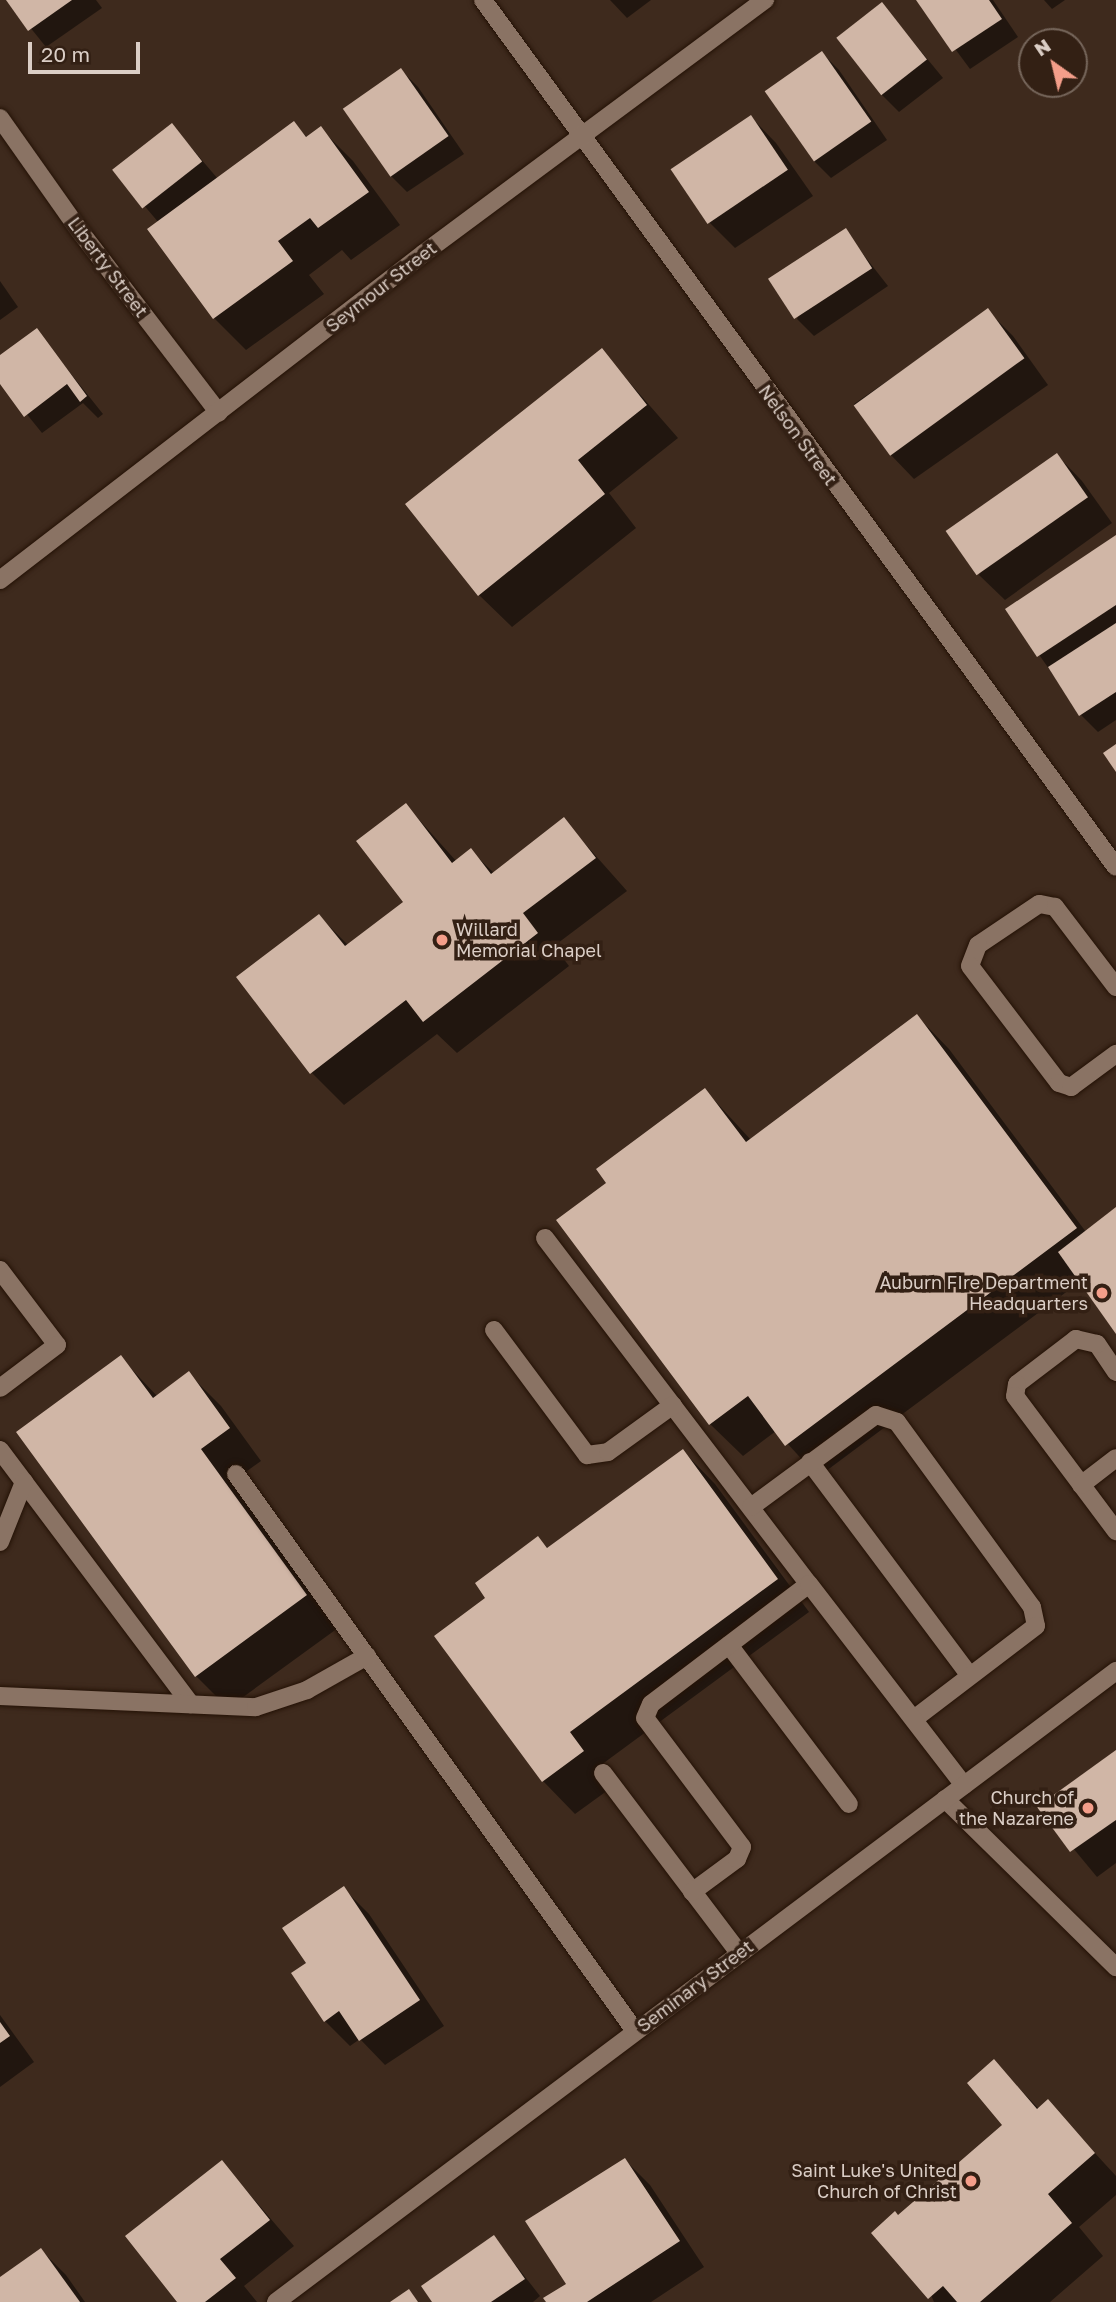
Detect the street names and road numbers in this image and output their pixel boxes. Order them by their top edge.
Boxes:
street label: Liberty Street [63,213,153,321]
street label: Seymour Street [322,237,440,337]
street label: Nelson Street [754,380,842,490]
street label: Seminary Street [633,1935,757,2037]

